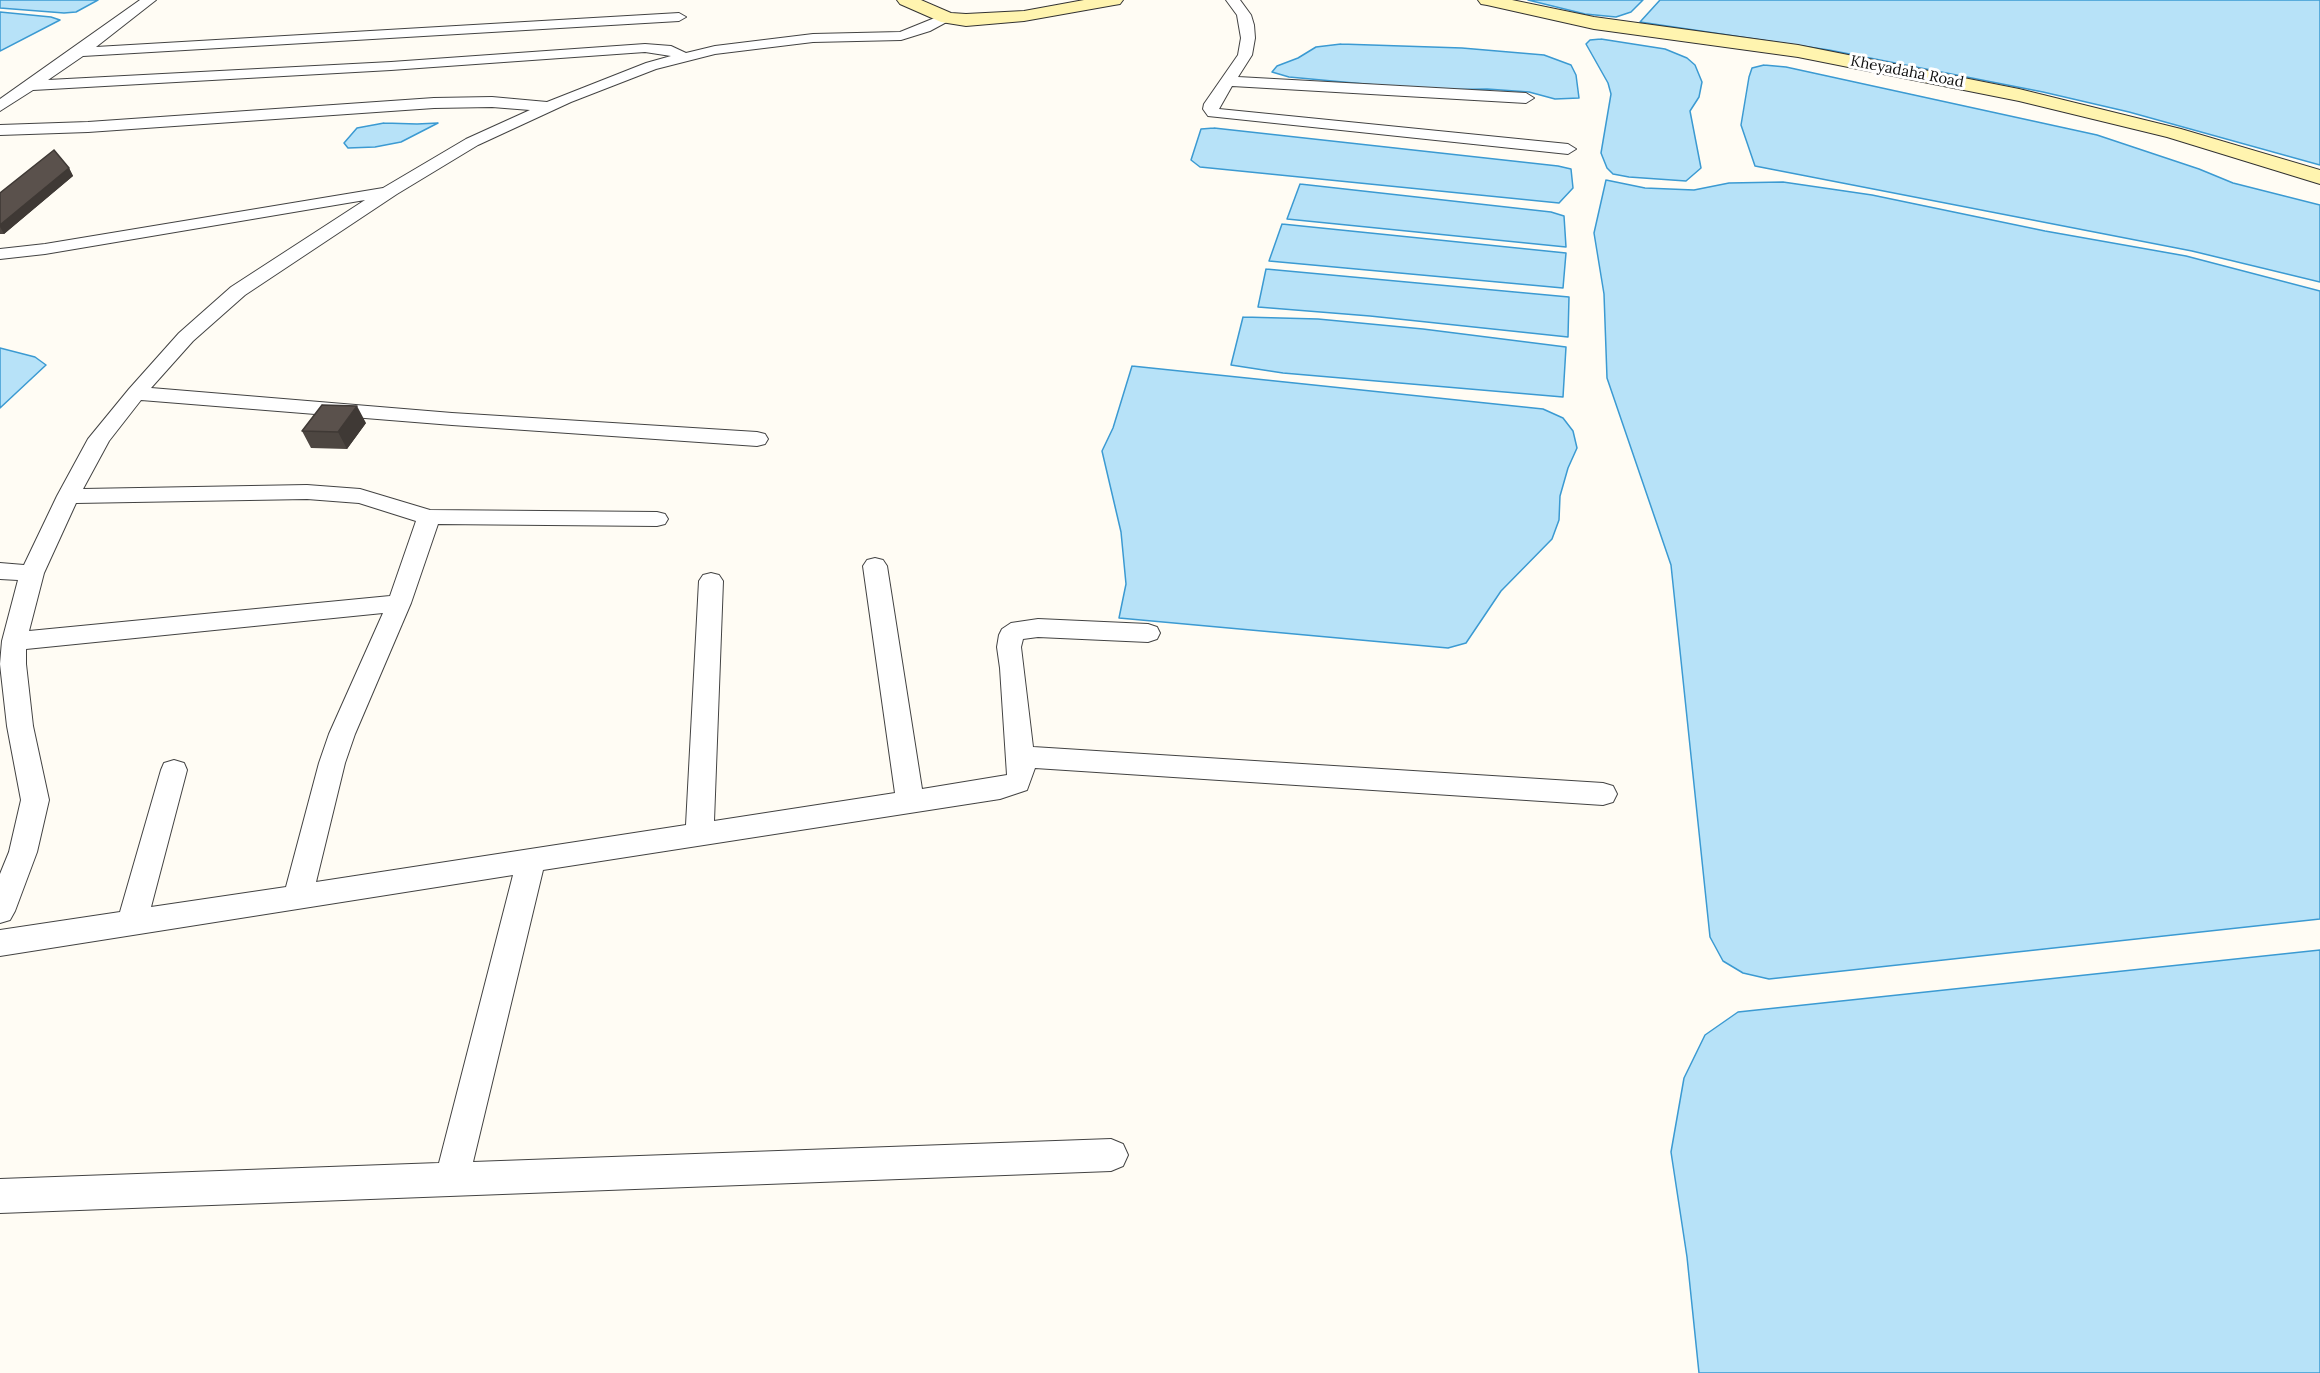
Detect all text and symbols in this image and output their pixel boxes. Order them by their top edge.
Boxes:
street label: Kheyadaha Road [1849,52,1965,92]

